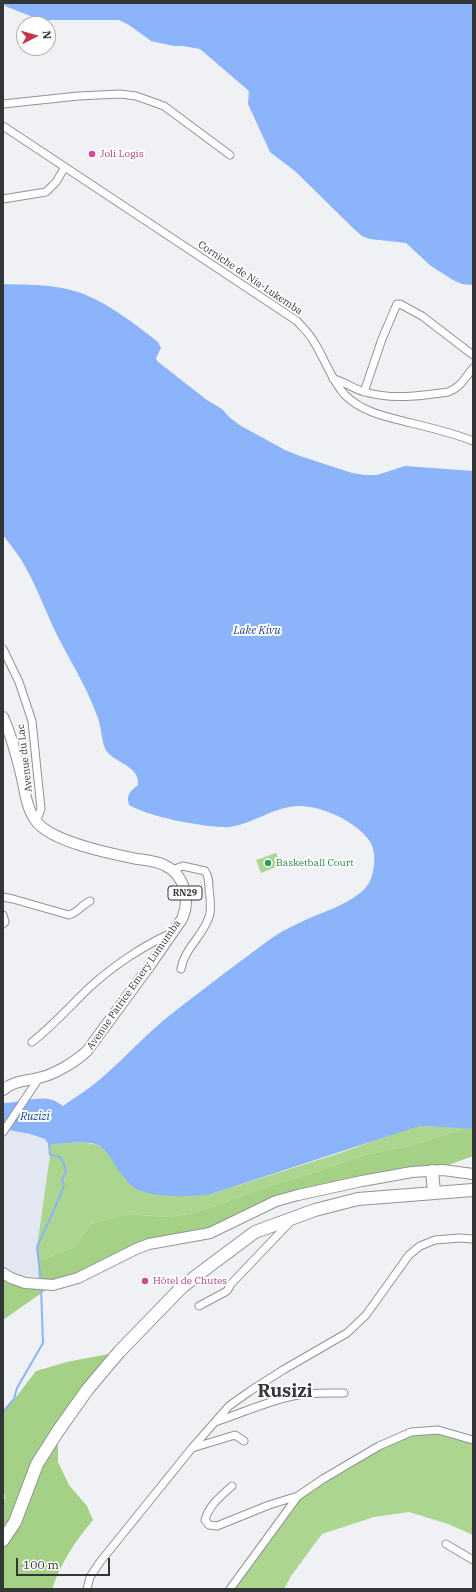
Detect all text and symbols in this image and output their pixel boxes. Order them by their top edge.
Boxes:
north arrow [16,16,56,56]
text: N [40,30,54,40]
place label: Joli Logis [100,148,144,160]
marker: Joli Logis [87,149,97,159]
street label: Corniche de Nia-Lukemba [196,239,304,317]
water label: Lake Kivu [234,624,280,638]
street label: Avenue du Lac [15,723,35,793]
place label: Basketball Court [276,857,354,869]
marker: Basketball Court [263,858,273,868]
road number: RN29 [168,886,202,900]
street label: Avenue Patrice Emery Lumumba [85,918,183,1052]
water label: Ruzizi [20,1110,50,1124]
place label: Hôtel de Chutes [153,1275,227,1287]
marker: Hôtel de Chutes [140,1276,150,1286]
district label: Rusizi [257,1381,313,1403]
scale bar [18,1550,112,1576]
text: 100 m [23,1557,59,1572]

